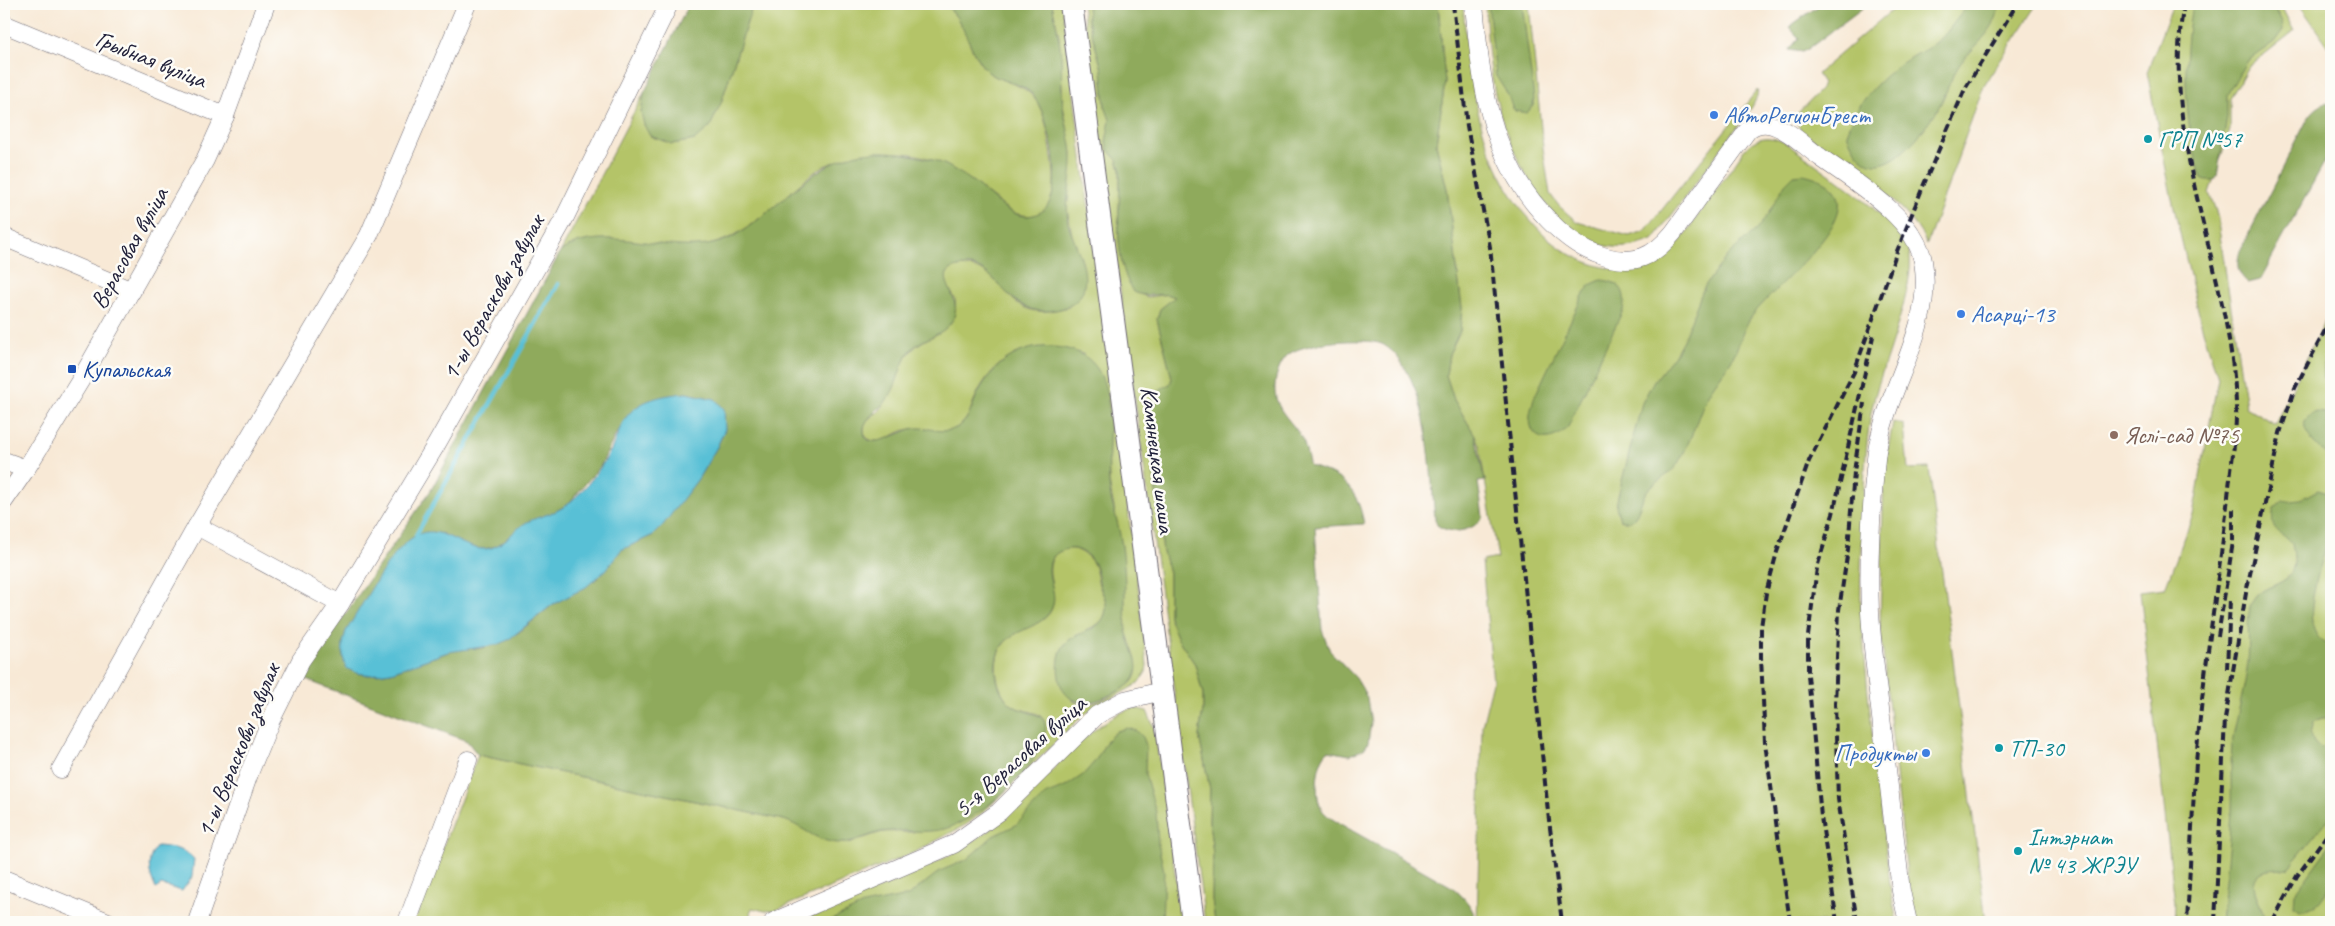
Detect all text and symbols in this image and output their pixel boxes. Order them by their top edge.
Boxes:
street label: Грыбная вуліца [91,23,212,95]
place label: АвтоРегионБрест [1724,100,1871,130]
marker: АвтоРегионБрест [1708,109,1720,121]
place label: ГРП №57 [2158,124,2243,154]
marker: ГРП №57 [2142,133,2154,145]
street label: Верасовая вуліца [83,181,175,314]
street label: 1-ы Верасковы завулак [435,207,553,385]
place label: Асарці-13 [1971,299,2057,329]
marker: Асарці-13 [1955,308,1967,320]
place label: Купальская [82,354,172,384]
marker: Купальская [66,363,78,375]
street label: Камянецкая шаша [1134,385,1182,536]
place label: Яслі-сад №75 [2124,420,2240,450]
marker: Яслі-сад №75 [2108,429,2120,441]
street label: 1-ы Верасковы завулак [190,657,288,841]
street label: 5-я Верасовая вуліца [948,688,1093,823]
place label: ТП-30 [2009,733,2066,763]
place label: Продукты [1834,738,1918,768]
marker: ТП-30 [1993,742,2005,754]
marker: Продукты [1920,747,1932,759]
place label: Інтэрнат № 43 ЖРЭУ [2028,822,2140,880]
marker: Інтэрнат № 43 ЖРЭУ [2012,845,2024,857]

